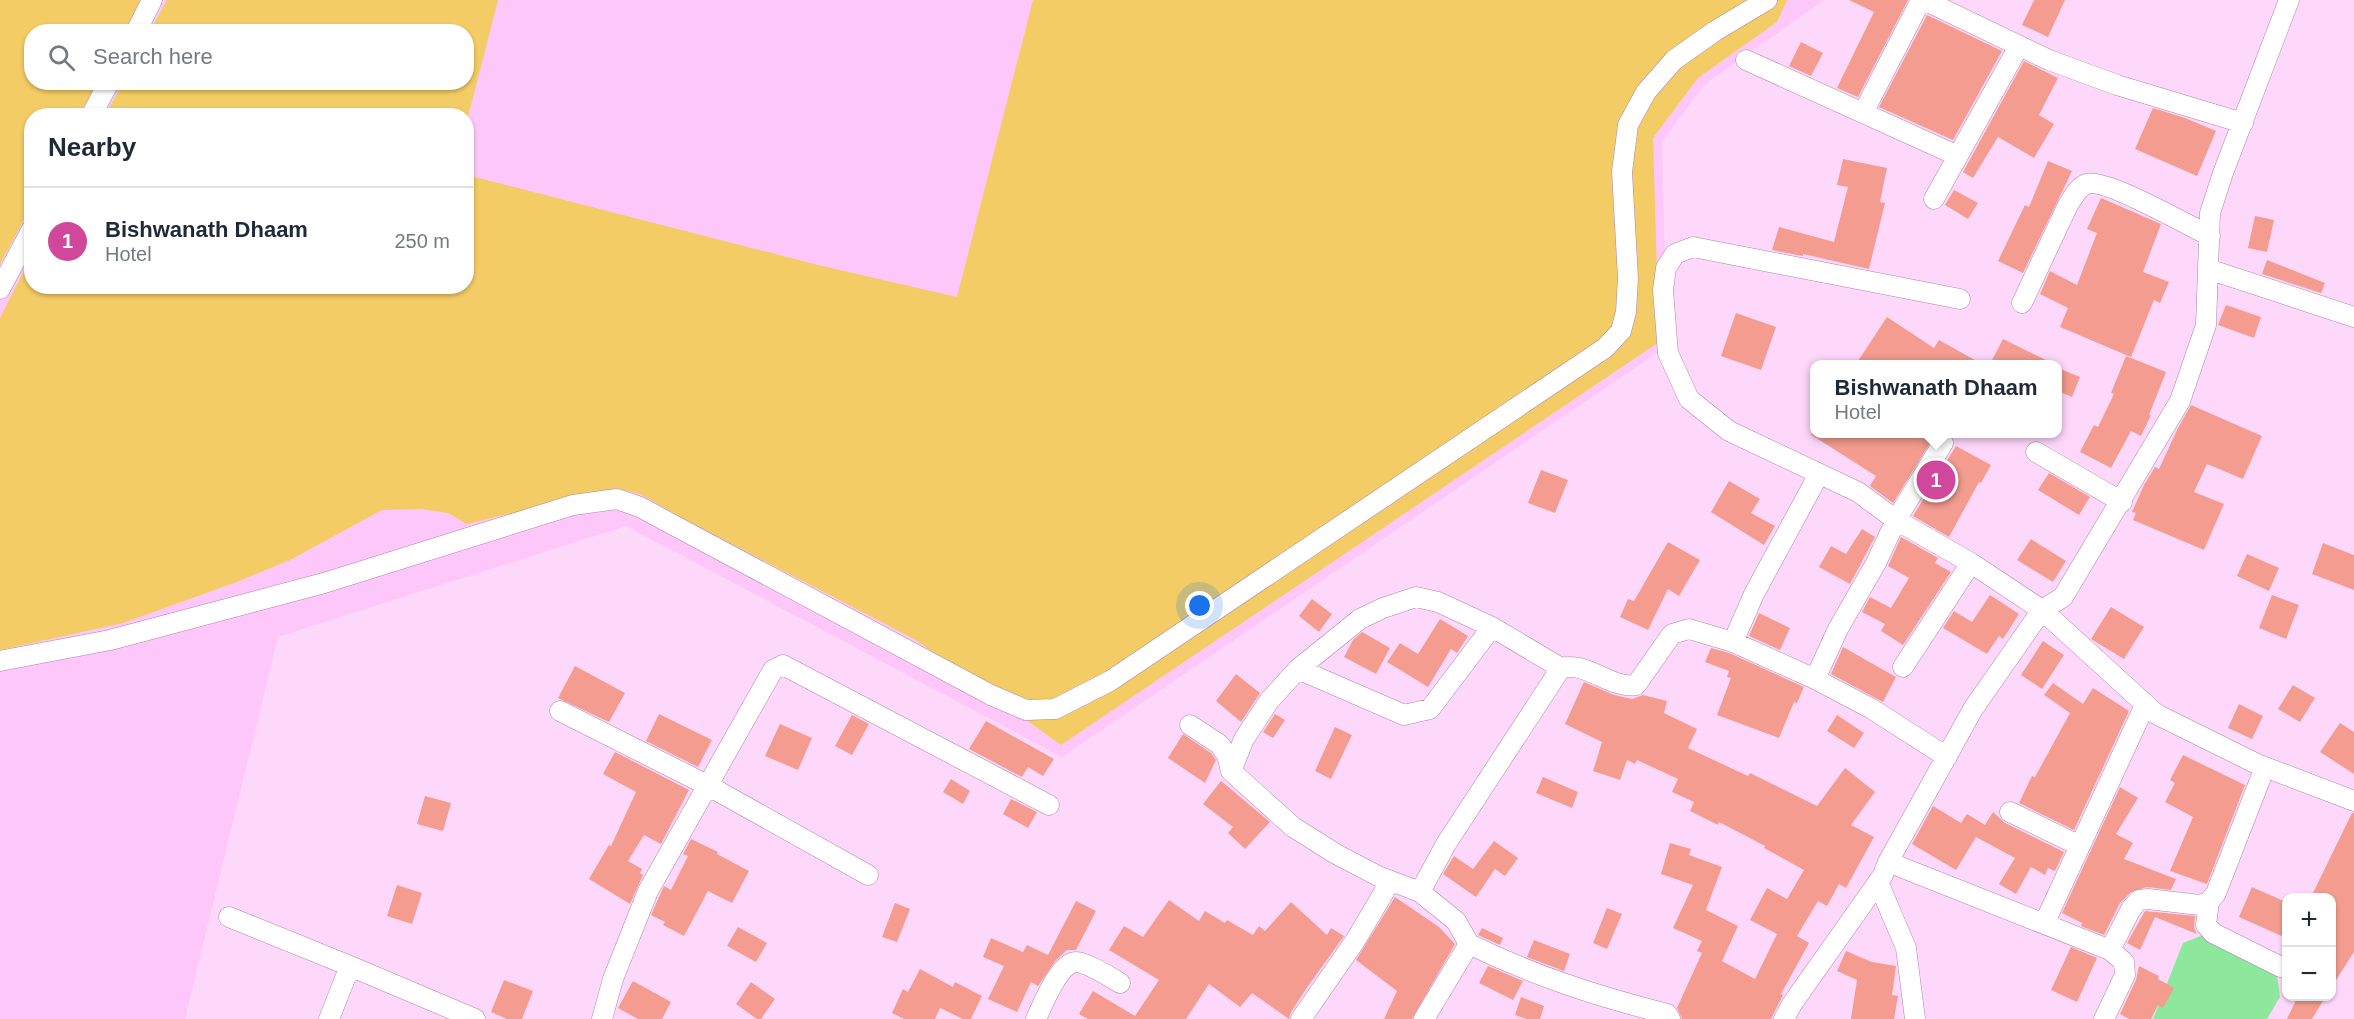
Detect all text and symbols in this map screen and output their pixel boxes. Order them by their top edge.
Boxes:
search box [24,24,474,90]
icon: search [45,41,78,74]
text: Search here [93,44,213,69]
text: Nearby [48,132,136,162]
text: Bishwanath Dhaam [105,217,308,242]
text: 1 [62,230,73,252]
text: 250 m [394,230,450,252]
text: Hotel [105,243,152,265]
popup [1810,360,2062,438]
text: Bishwanath Dhaam [1835,375,2037,400]
text: Hotel [1835,401,1881,423]
pin: 1 [1916,458,1956,502]
your location [1185,591,1214,620]
map controls [2282,893,2336,1001]
button: + [2282,893,2336,947]
button: − [2282,947,2336,1001]

